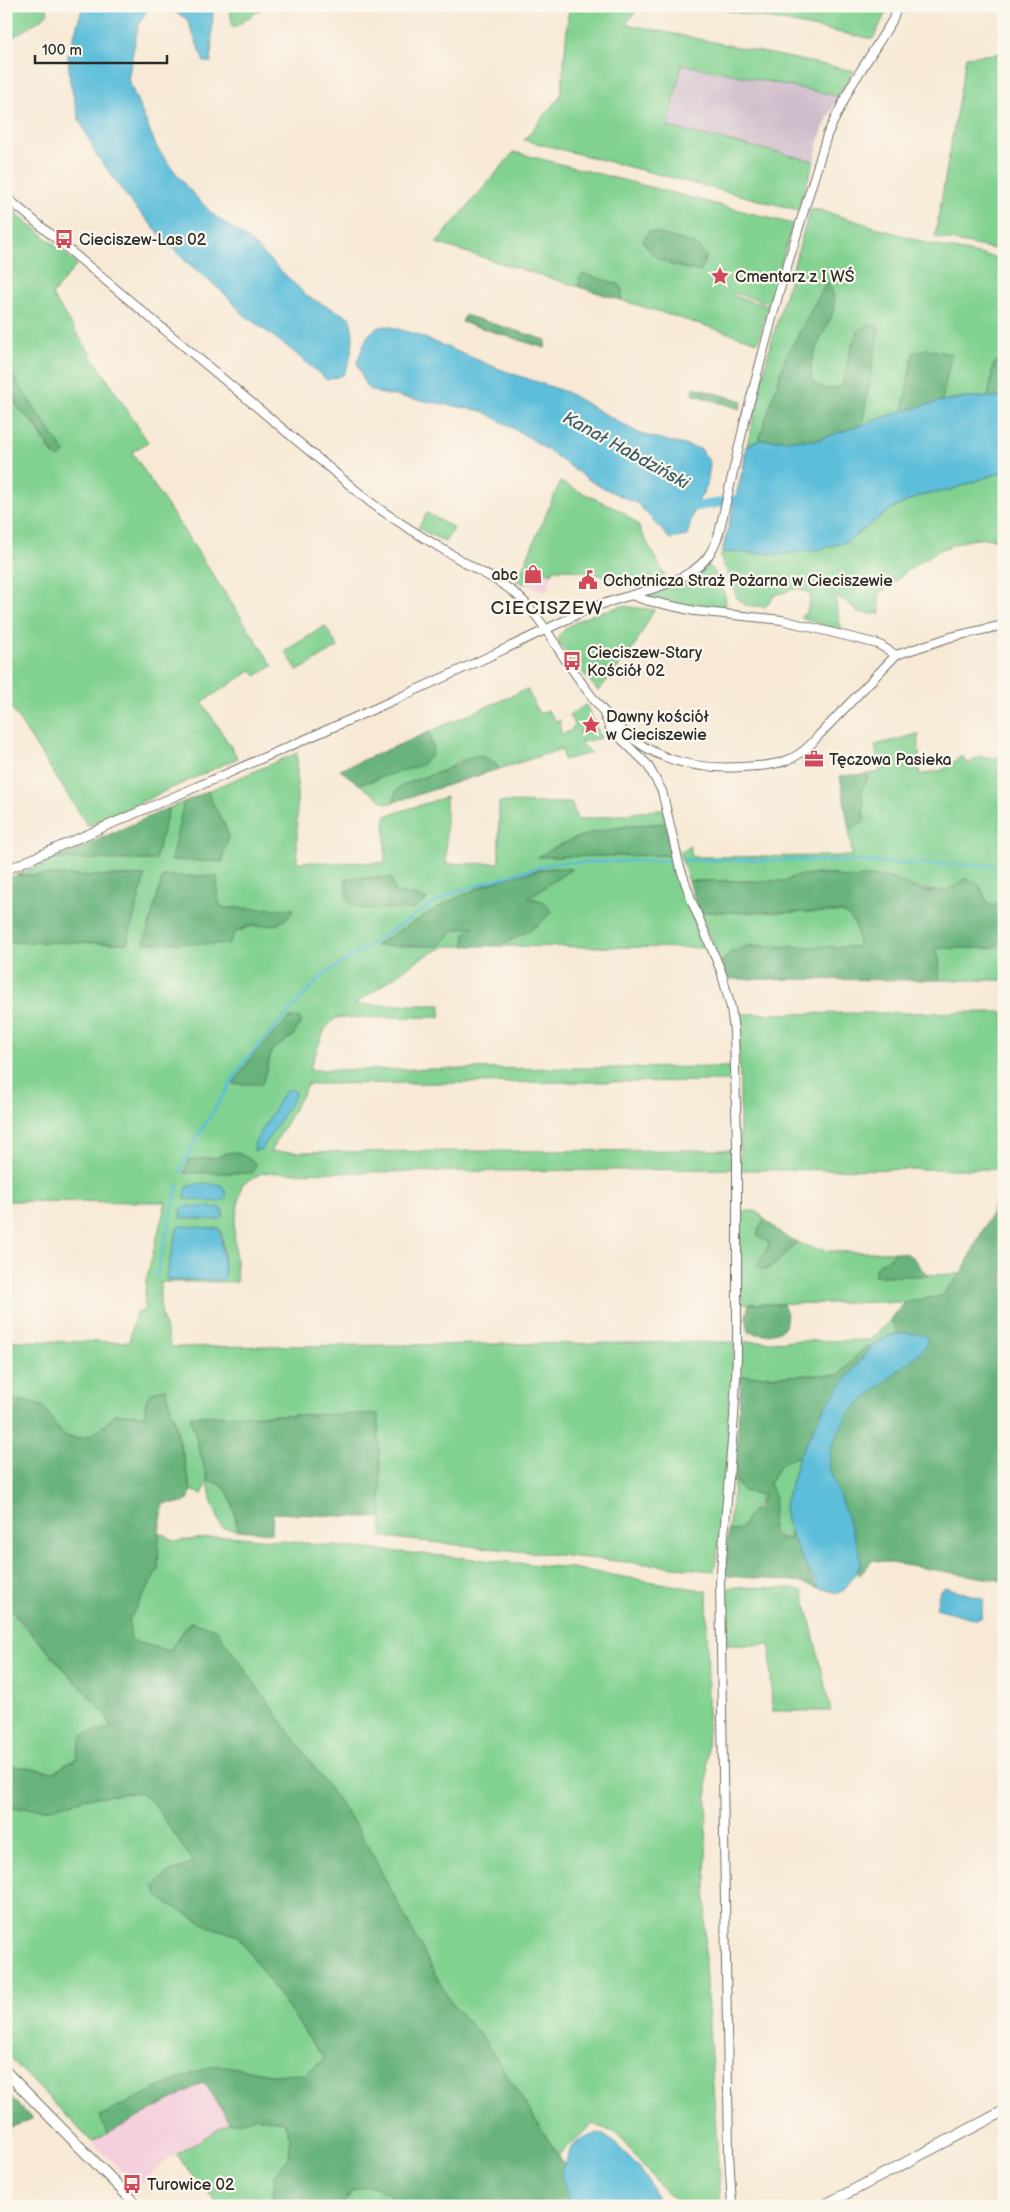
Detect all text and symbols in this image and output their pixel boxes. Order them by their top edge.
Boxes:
scale bar [35,32,168,64]
text: 100 m [42,41,82,60]
bus stop icon: Cieciszew-Las 02 [53,228,75,250]
place label: Cieciszew-Las 02 [79,231,207,250]
place icon: Cmentarz z I WŚ [709,265,731,287]
place label: Cmentarz z I WŚ [735,266,855,287]
water label: Kanał Habdziński [559,407,693,494]
shop icon: abc [522,563,544,585]
place label: abc [491,566,518,585]
public building icon: Ochotnicza Straż Pożarna w Cieciszewie [577,569,599,591]
place label: Ochotnicza Straż Pożarna w Cieciszewie [603,572,893,591]
district label: CIECISZEW [490,597,604,620]
place label: Cieciszew-Stary Kościół 02 [587,644,703,681]
bus stop icon: Cieciszew-Stary Kościół 02 [561,650,583,672]
place label: Dawny kościół w Cieciszewie [606,708,710,745]
place icon: Dawny kościół w Cieciszewie [580,714,602,736]
office icon: Tęczowa Pasieka [803,748,825,770]
place label: Tęczowa Pasieka [829,751,952,770]
bus stop icon: Turowice 02 [121,2173,143,2195]
place label: Turowice 02 [147,2176,235,2195]

